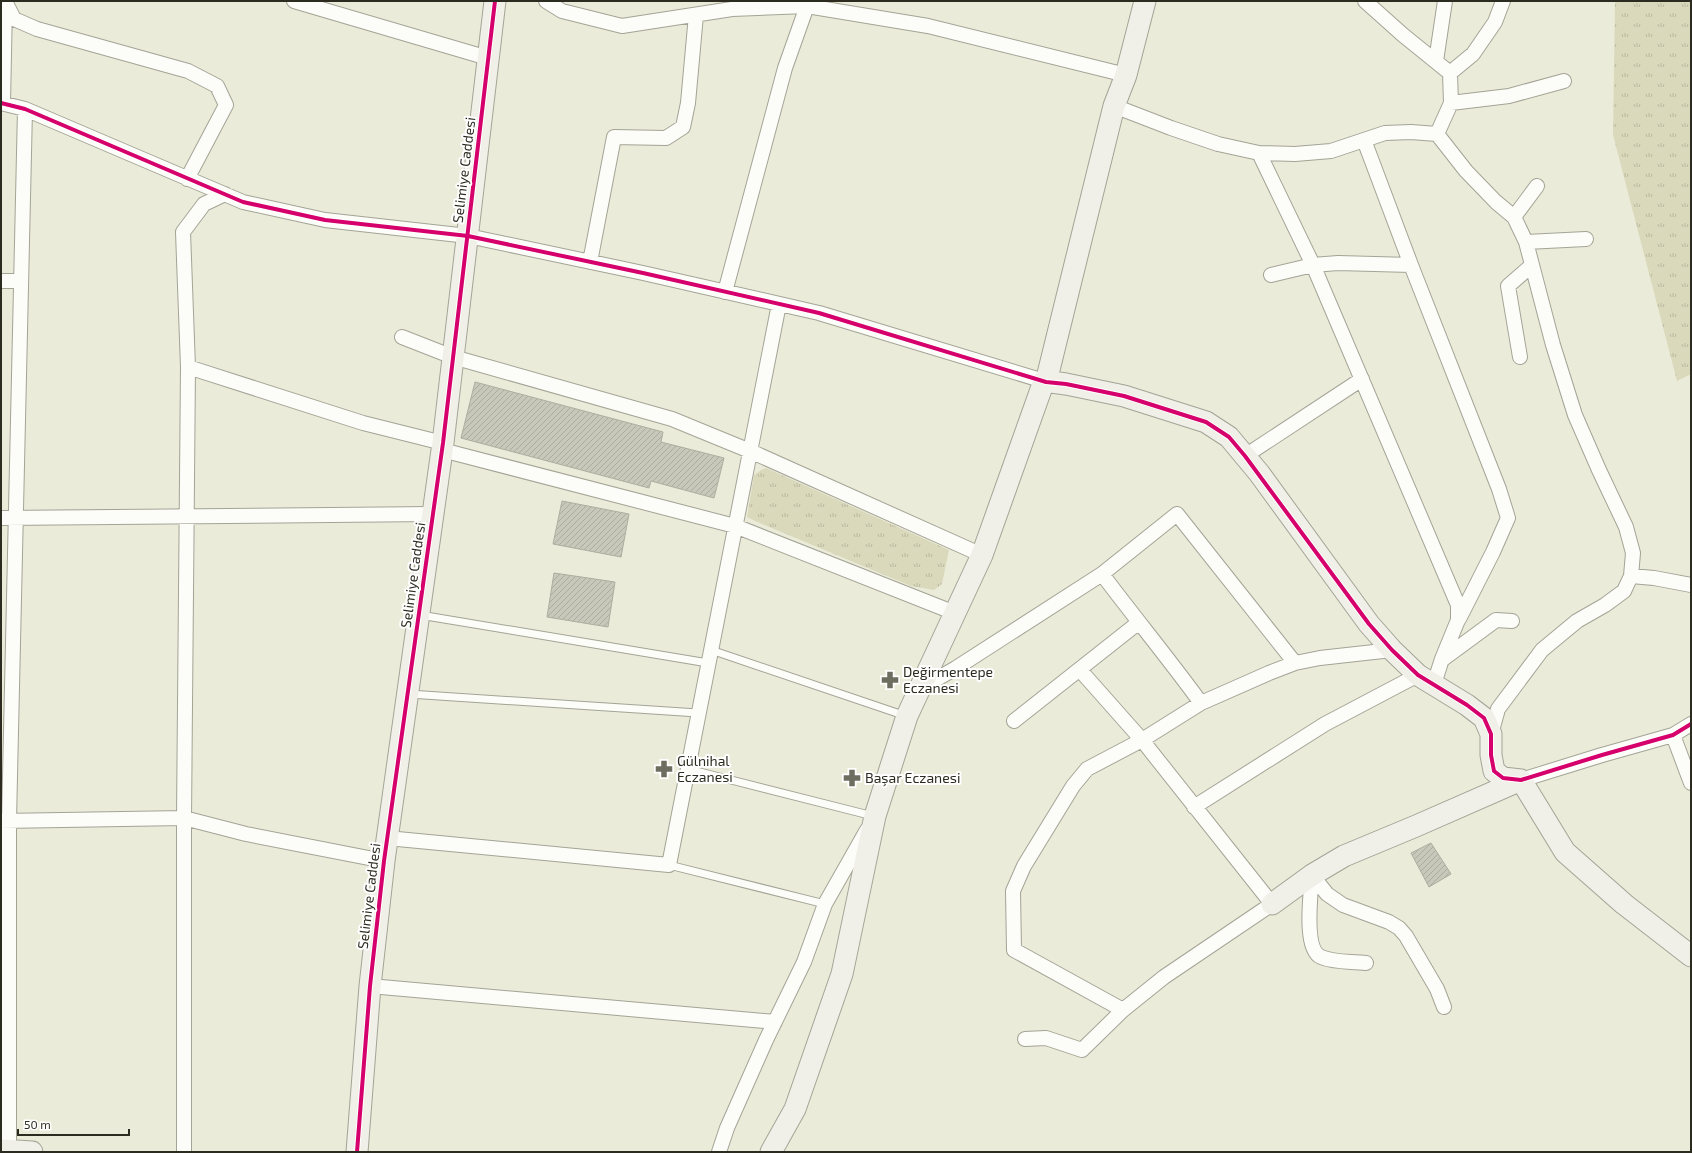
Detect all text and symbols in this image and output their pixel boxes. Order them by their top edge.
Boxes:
street label: Selimiye Caddesi [449,116,478,224]
street label: Selimiye Caddesi [397,521,428,629]
place label: Değirmentepe Eczanesi [903,663,993,696]
pharmacy icon: Değirmentepe Eczanesi [880,670,900,690]
place label: Gülnihal Eczanesi [677,752,733,785]
pharmacy icon: Gülnihal Eczanesi [654,759,674,779]
pharmacy icon: Başar Eczanesi [842,768,862,788]
place label: Başar Eczanesi [865,769,960,787]
street label: Selimiye Caddesi [354,842,383,950]
scale bar [18,1111,129,1137]
text: 50 m [24,1117,51,1131]

